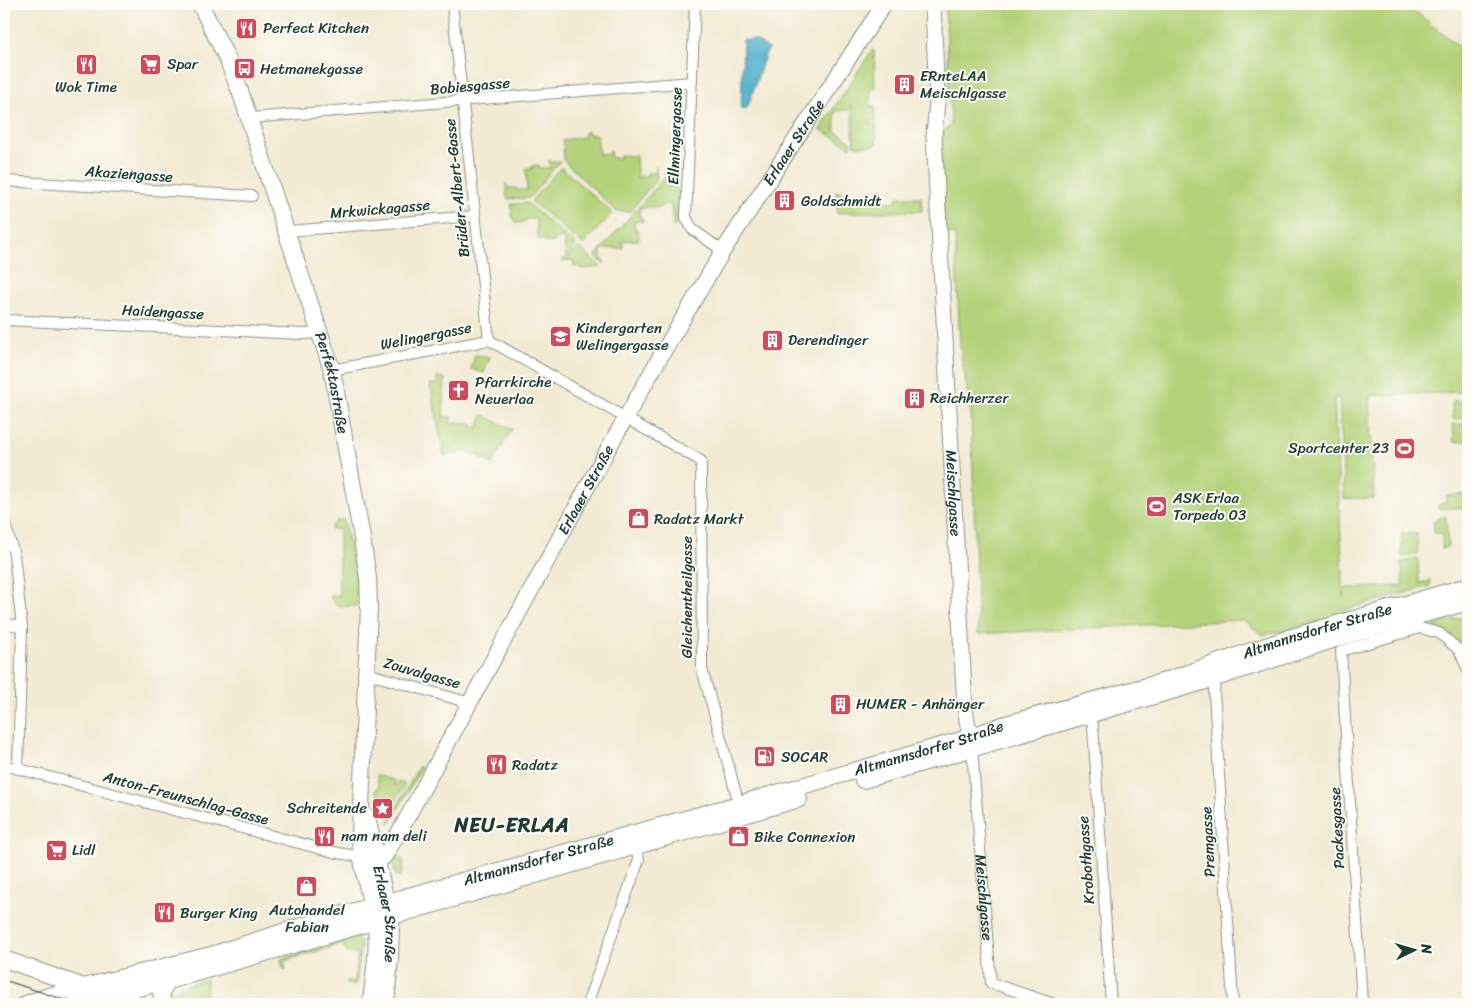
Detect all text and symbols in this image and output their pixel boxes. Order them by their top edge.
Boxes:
place label: Perfect Kitchen [263,15,369,41]
restaurant icon: Perfect Kitchen [235,16,259,40]
place label: Spar [167,51,199,77]
restaurant icon: Wok Time [74,52,98,76]
supermarket icon: Spar [139,52,163,76]
place label: Hetmanekgasse [260,56,363,82]
bus stop icon: Hetmanekgasse [232,57,256,81]
place label: ERnteLAA Meischlgasse [920,63,1007,106]
street label: Bobiesgasse [429,70,511,102]
building icon: ERnteLAA Meischlgasse [892,73,916,97]
place label: Wok Time [55,74,117,100]
street label: Ellmingergasse [660,86,690,185]
street label: Erlaaer Straße [756,94,832,191]
street label: Brüder-Albert-Gasse [437,117,477,259]
street label: Akaziengasse [83,158,174,190]
place label: Goldschmidt [801,188,882,214]
building icon: Goldschmidt [773,189,797,213]
street label: Mrkwickagasse [329,192,431,226]
street label: Haidengasse [121,297,205,327]
street label: Welingergasse [378,314,474,358]
place label: Kindergarten Welingergasse [576,315,669,358]
school or university icon: Kindergarten Welingergasse [548,325,572,349]
place label: Derendinger [788,327,869,353]
street label: Perfektastraße [307,328,356,436]
building icon: Derendinger [760,328,784,352]
place label: Pfarrkirche Neuerlaa [475,369,551,412]
church icon: Pfarrkirche Neuerlaa [447,379,471,403]
place label: Reichherzer [930,385,1009,411]
building icon: Reichherzer [902,386,926,410]
place label: Sportcenter 23 [1288,435,1389,461]
sports icon: Sportcenter 23 [1393,436,1417,460]
street label: Erlaaer Straße [551,440,621,539]
street label: Meischlgasse [938,449,969,537]
place label: ASK Erlaa Torpedo 03 [1172,485,1246,528]
sports icon: ASK Erlaa Torpedo 03 [1145,495,1169,519]
place label: Radatz Markt [654,506,745,532]
shop icon: Radatz Markt [626,507,650,531]
street label: Gleichentheilgasse [674,535,700,658]
street label: Altmannsdorfer Straße [1238,596,1395,667]
street label: Zouvalgasse [380,650,464,696]
place label: HUMER - Anhänger [856,691,985,717]
building icon: HUMER - Anhänger [828,692,852,716]
street label: Altmannsdorfer Straße [850,713,1007,784]
place label: SOCAR [781,744,828,770]
fuel station icon: SOCAR [753,745,777,769]
place label: Radatz [512,752,559,778]
restaurant icon: Radatz [484,753,508,777]
street label: Anton-Freunschlag-Gasse [99,763,272,833]
street label: Packesgasse [1322,786,1352,870]
place label: Schreitende [287,795,367,821]
place icon: Schreitende [371,796,395,820]
street label: Premgasse [1193,806,1223,878]
district label: NEU-ERLAA [453,808,570,843]
street label: Krobothgasse [1070,815,1102,905]
place label: nam nam deli [341,823,428,849]
restaurant icon: nam nam deli [313,824,337,848]
place label: Bike Connexion [754,824,855,850]
shop icon: Bike Connexion [726,825,750,849]
street label: Altmannsdorfer Straße [459,826,617,894]
place label: Lidl [72,837,96,863]
supermarket icon: Lidl [44,838,68,862]
street label: Meischlgasse [968,853,1001,942]
street label: Erlaaer Straße [365,863,404,964]
shop icon: Autohandel Fabian [295,875,319,899]
place label: Autohandel Fabian [268,897,345,940]
place label: Burger King [180,900,258,926]
restaurant icon: Burger King [152,901,176,925]
north arrow [1390,926,1440,976]
text: N [1413,942,1439,955]

